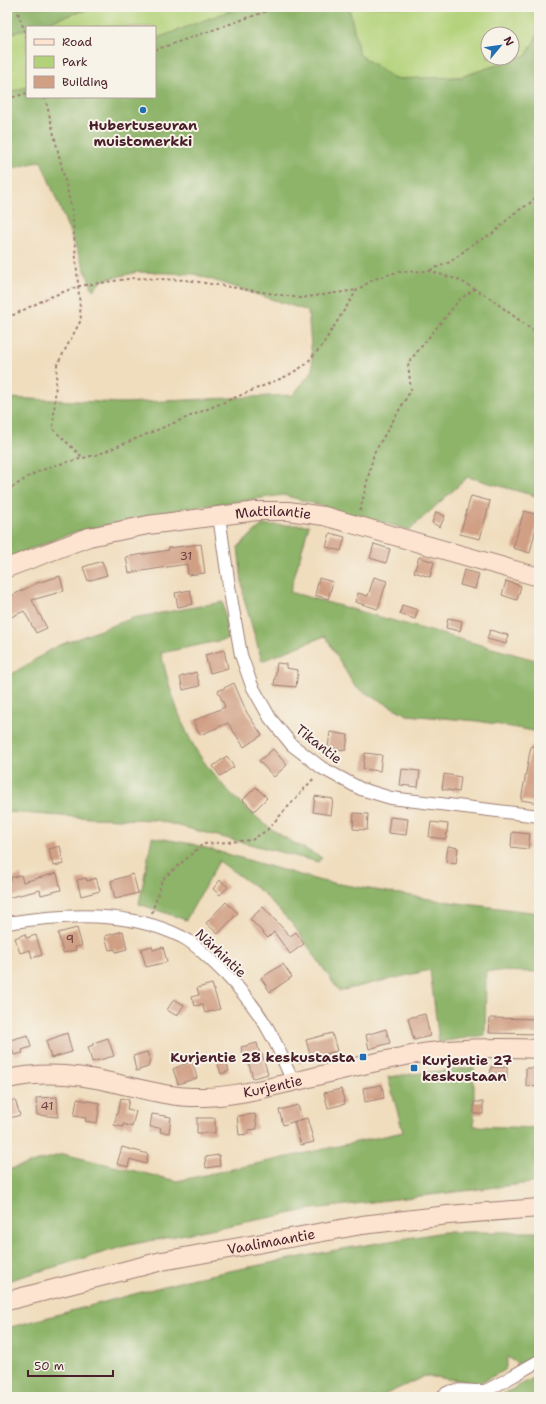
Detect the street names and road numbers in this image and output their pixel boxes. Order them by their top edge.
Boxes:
street label: Mattilantie [234,502,312,523]
street label: Tikantie [292,720,346,768]
street label: Närhintie [192,925,250,981]
street label: Kurjentie [242,1071,304,1102]
street label: Vaalimaantie [226,1225,317,1258]

